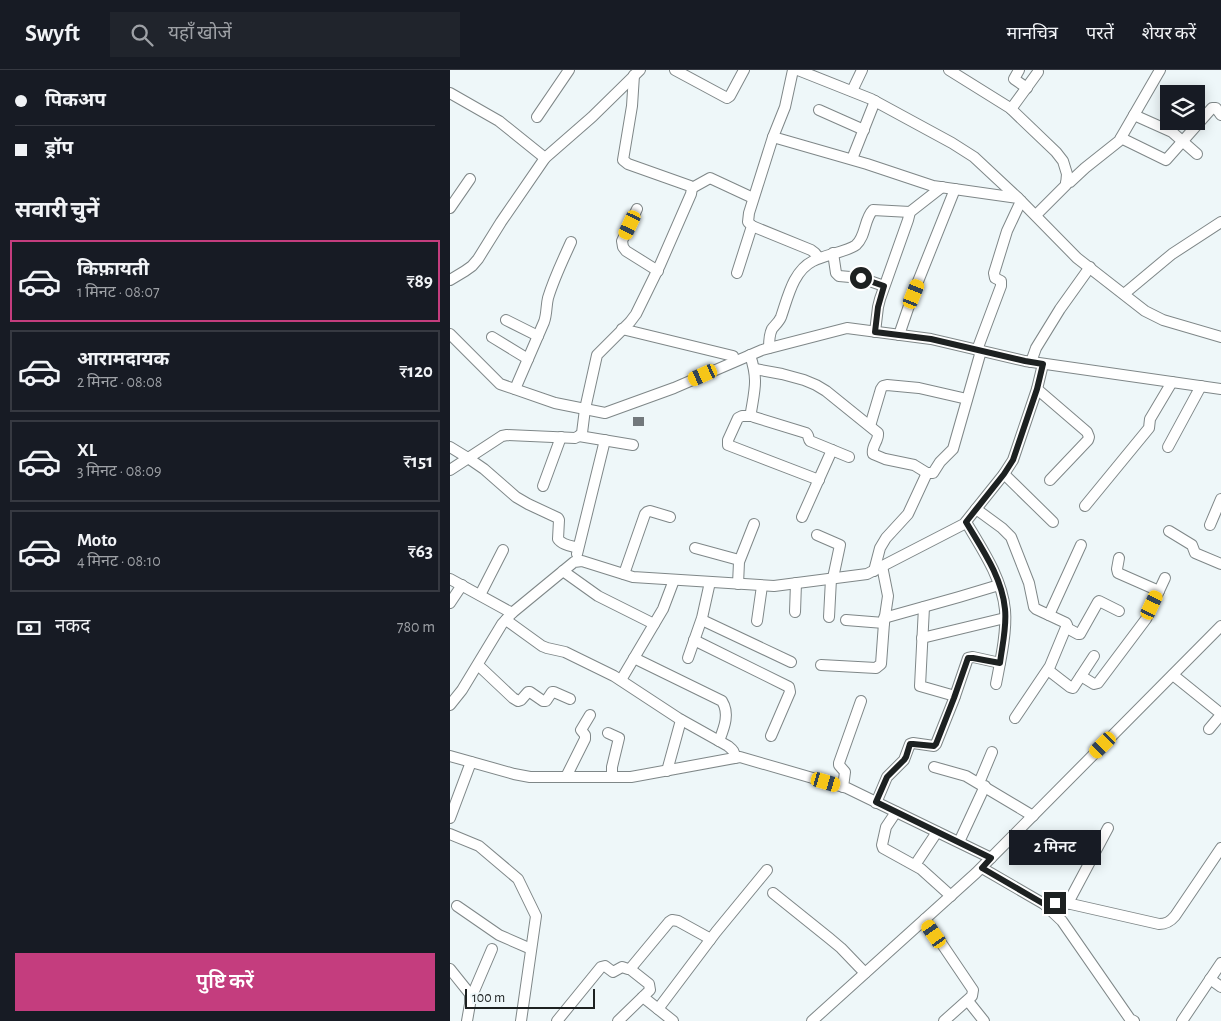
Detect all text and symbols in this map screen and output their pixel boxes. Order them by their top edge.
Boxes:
search box [110,12,460,57]
icon: search [128,21,156,49]
text: Swyft [25,22,80,46]
text: यहाँ खोजें [168,24,232,43]
text: मानचित्र [1006,25,1058,43]
text: परतें [1086,25,1114,43]
text: शेयर करें [1142,25,1196,43]
map controls [1160,85,1205,130]
button: layers [1160,85,1205,130]
text: पिकअप [45,91,106,110]
text: ड्रॉप [45,139,73,158]
text: सवारी चुनें [15,199,99,221]
car [616,208,643,242]
icon: car [17,259,62,304]
text: किफ़ायती [77,260,149,279]
route start [850,267,872,289]
text: ₹89 [406,272,433,291]
car [901,277,926,311]
text: 1 मिनट · 08:07 [77,284,160,300]
icon: car [17,349,62,394]
text: आरामदायक [77,350,169,369]
text: ₹120 [399,362,433,381]
car [686,362,719,388]
text: 2 मिनट · 08:08 [77,374,162,390]
icon: car [17,439,62,484]
text: XL [77,441,97,460]
text: ₹151 [403,452,433,471]
text: 3 मिनट · 08:09 [77,463,162,479]
icon: car [17,529,62,574]
text: Moto [77,531,117,550]
text: ₹63 [408,542,433,561]
text: 4 मिनट · 08:10 [77,553,161,569]
car [1138,588,1165,622]
icon: cash [15,614,43,642]
text: नकद [55,617,90,636]
text: 780 m [397,619,435,635]
car [1087,729,1118,761]
car [809,771,842,793]
callout: 2 मिनट [1009,830,1101,866]
text: 2 मिनट [1034,839,1076,855]
route end [1044,892,1066,914]
car [919,917,948,951]
button: पुष्टि करें [15,953,435,1011]
scale bar [465,986,595,1009]
text: 100 m [472,991,505,1005]

